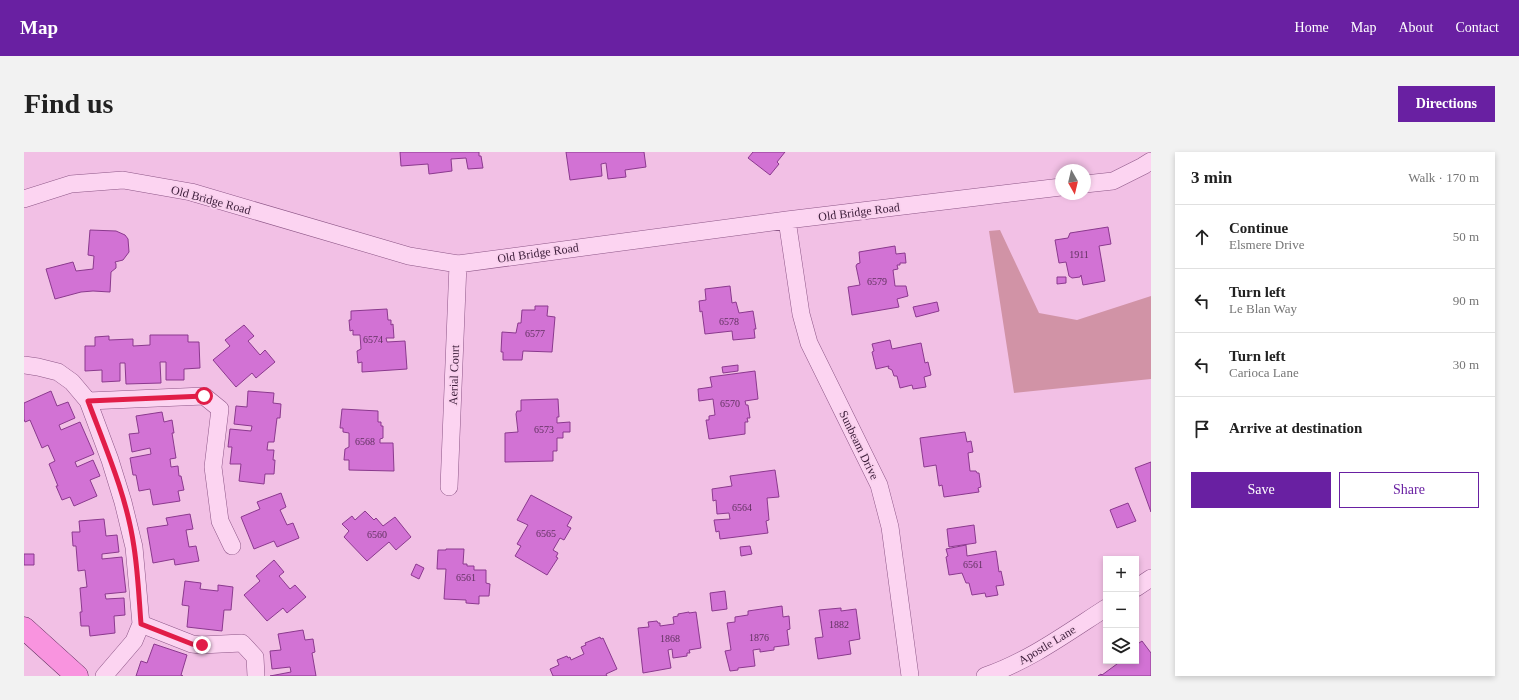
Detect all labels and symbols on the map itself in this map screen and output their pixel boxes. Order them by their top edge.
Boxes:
north arrow [1055,164,1091,200]
street label: Old Bridge Road [170,183,252,217]
street label: Old Bridge Road [817,200,901,224]
street label: Old Bridge Road [496,240,580,266]
house number: 1911 [1069,249,1089,260]
house number: 6579 [867,276,887,287]
house number: 6578 [719,316,739,327]
house number: 6577 [525,328,545,339]
house number: 6574 [363,334,383,345]
street label: Aerial Court [446,344,462,405]
route start [195,387,213,405]
house number: 6570 [720,398,740,409]
street label: Sunbeam Drive [836,408,882,482]
house number: 6573 [534,424,554,435]
house number: 6568 [355,436,375,447]
house number: 6564 [732,502,752,513]
house number: 6565 [536,528,556,539]
house number: 6560 [367,529,387,540]
house number: 6561 [963,559,983,570]
house number: 6561 [456,572,476,583]
house number: 1882 [829,619,849,630]
street label: Apostle Lane [1016,622,1078,668]
house number: 1876 [749,632,769,643]
house number: 1868 [660,633,680,644]
route end [193,636,211,654]

